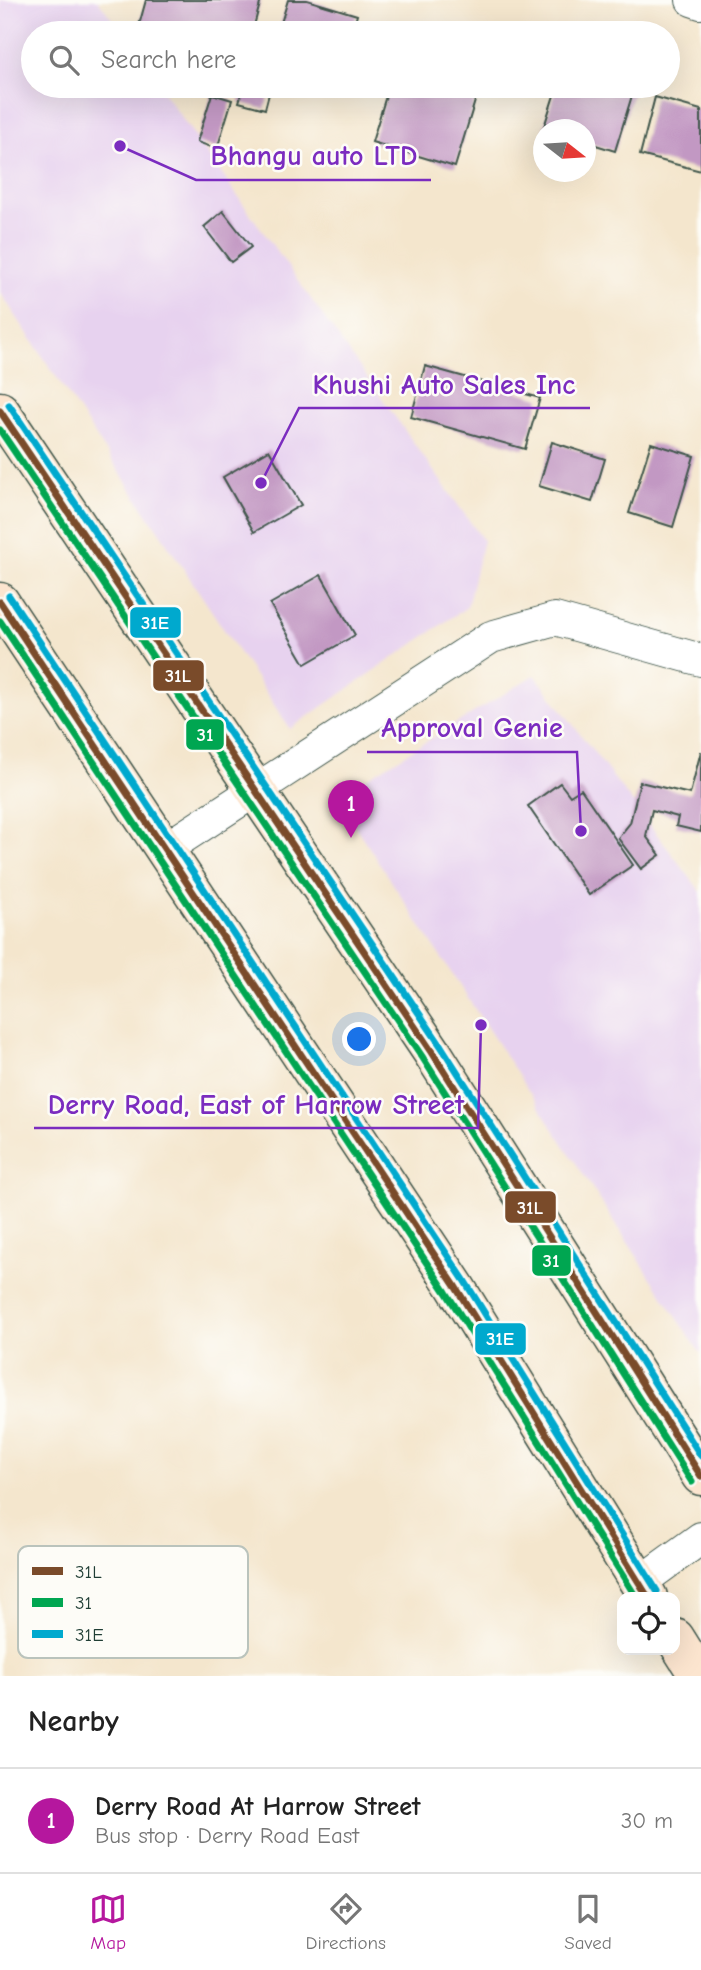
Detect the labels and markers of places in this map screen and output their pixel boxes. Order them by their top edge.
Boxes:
callout: Bhangu auto LTD [196,131,431,180]
callout: Khushi Auto Sales Inc [299,359,590,408]
callout: Approval Genie [367,703,577,752]
pin: 1 [328,780,374,838]
callout: Derry Road, East of Harrow Street [34,1079,478,1128]

